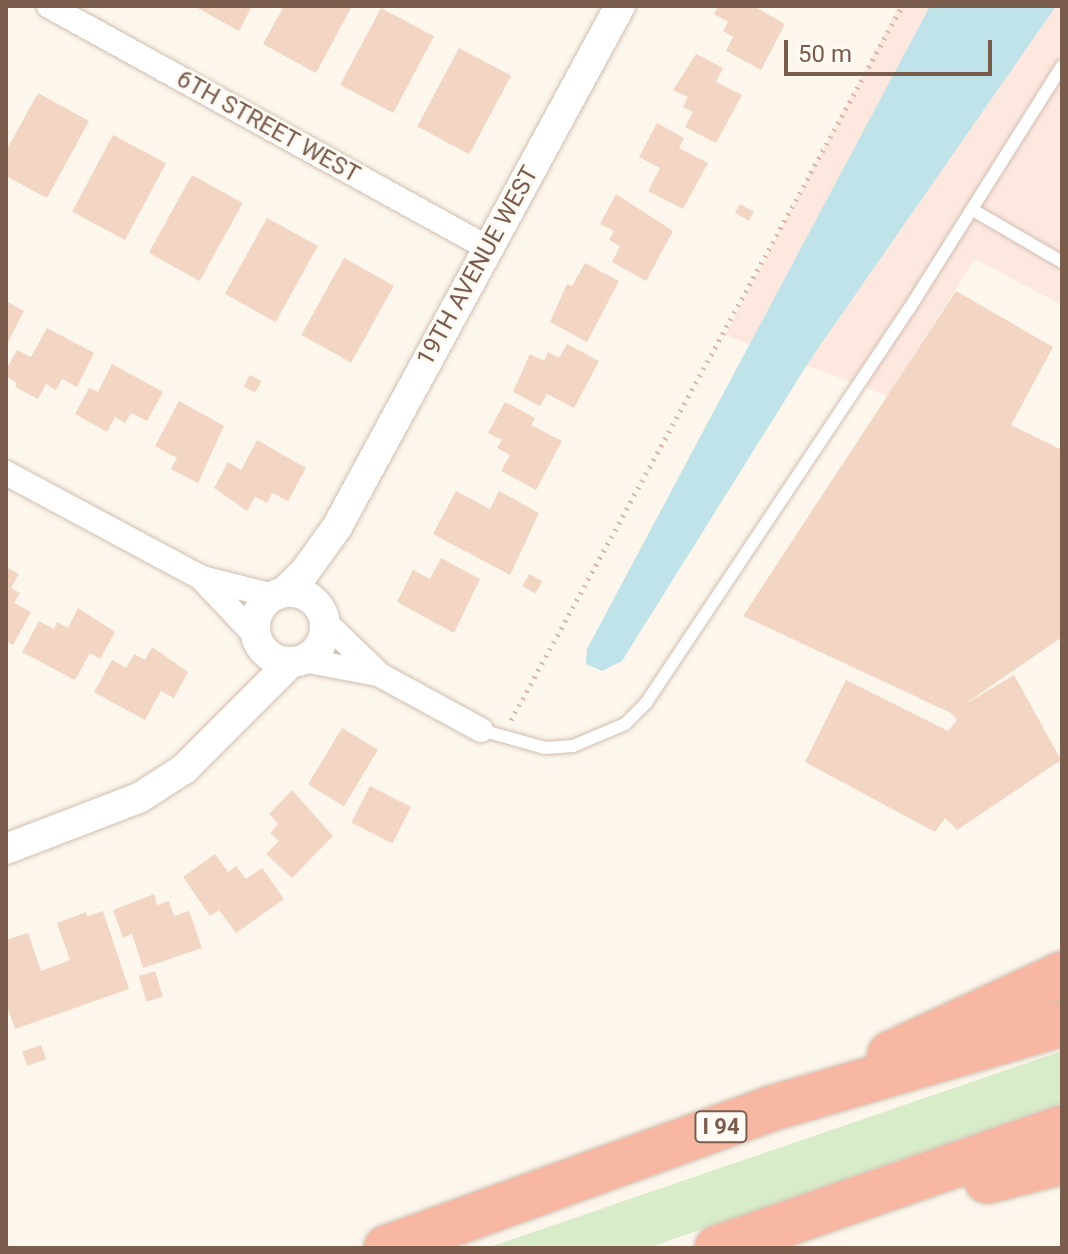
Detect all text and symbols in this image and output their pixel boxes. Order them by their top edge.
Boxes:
scale bar [788,24,996,74]
text: 50 m [798,40,852,68]
street label: 6TH STREET WEST [171,65,365,189]
street label: 19TH AVENUE WEST [411,161,545,371]
road number: I 94 [693,1109,749,1145]

